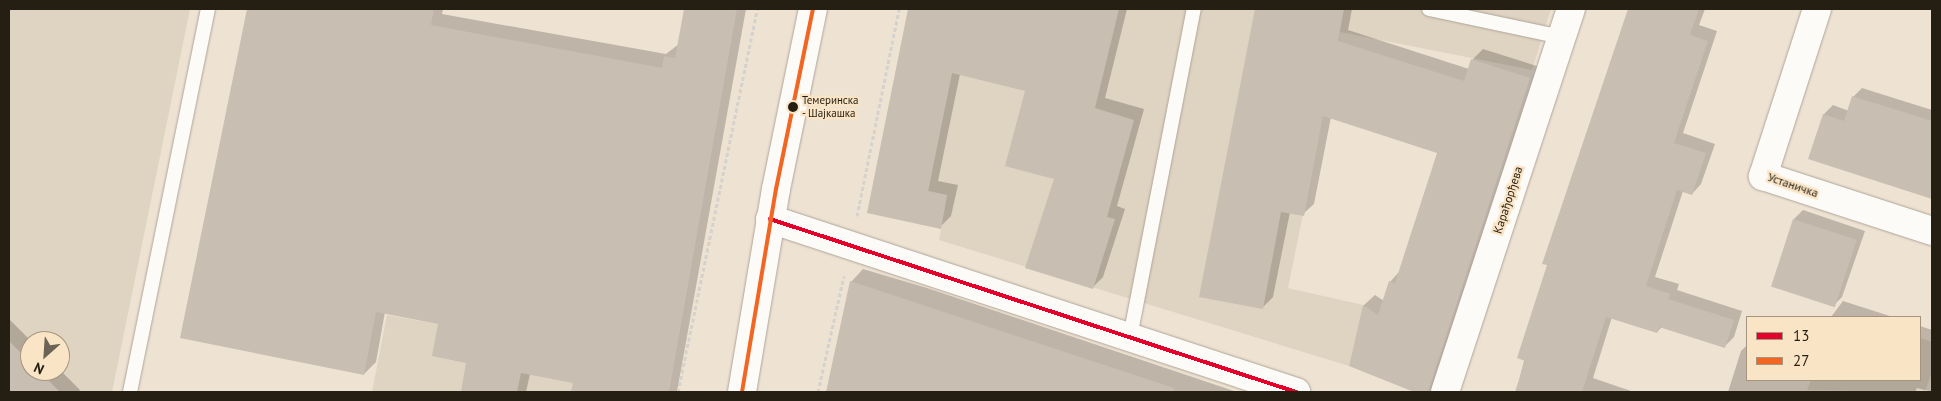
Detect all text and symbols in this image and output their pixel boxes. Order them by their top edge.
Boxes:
place label: Темеринска - Шајкашка [802,94,859,120]
marker: Темеринска - Шајкашка [788,102,798,112]
street label: Карађорђева [1490,165,1526,235]
street label: Устаничка [1766,170,1820,200]
legend [1746,316,1921,381]
text: 13 [1793,326,1809,345]
north arrow [20,331,70,381]
text: 27 [1793,351,1809,370]
text: N [31,358,47,379]

